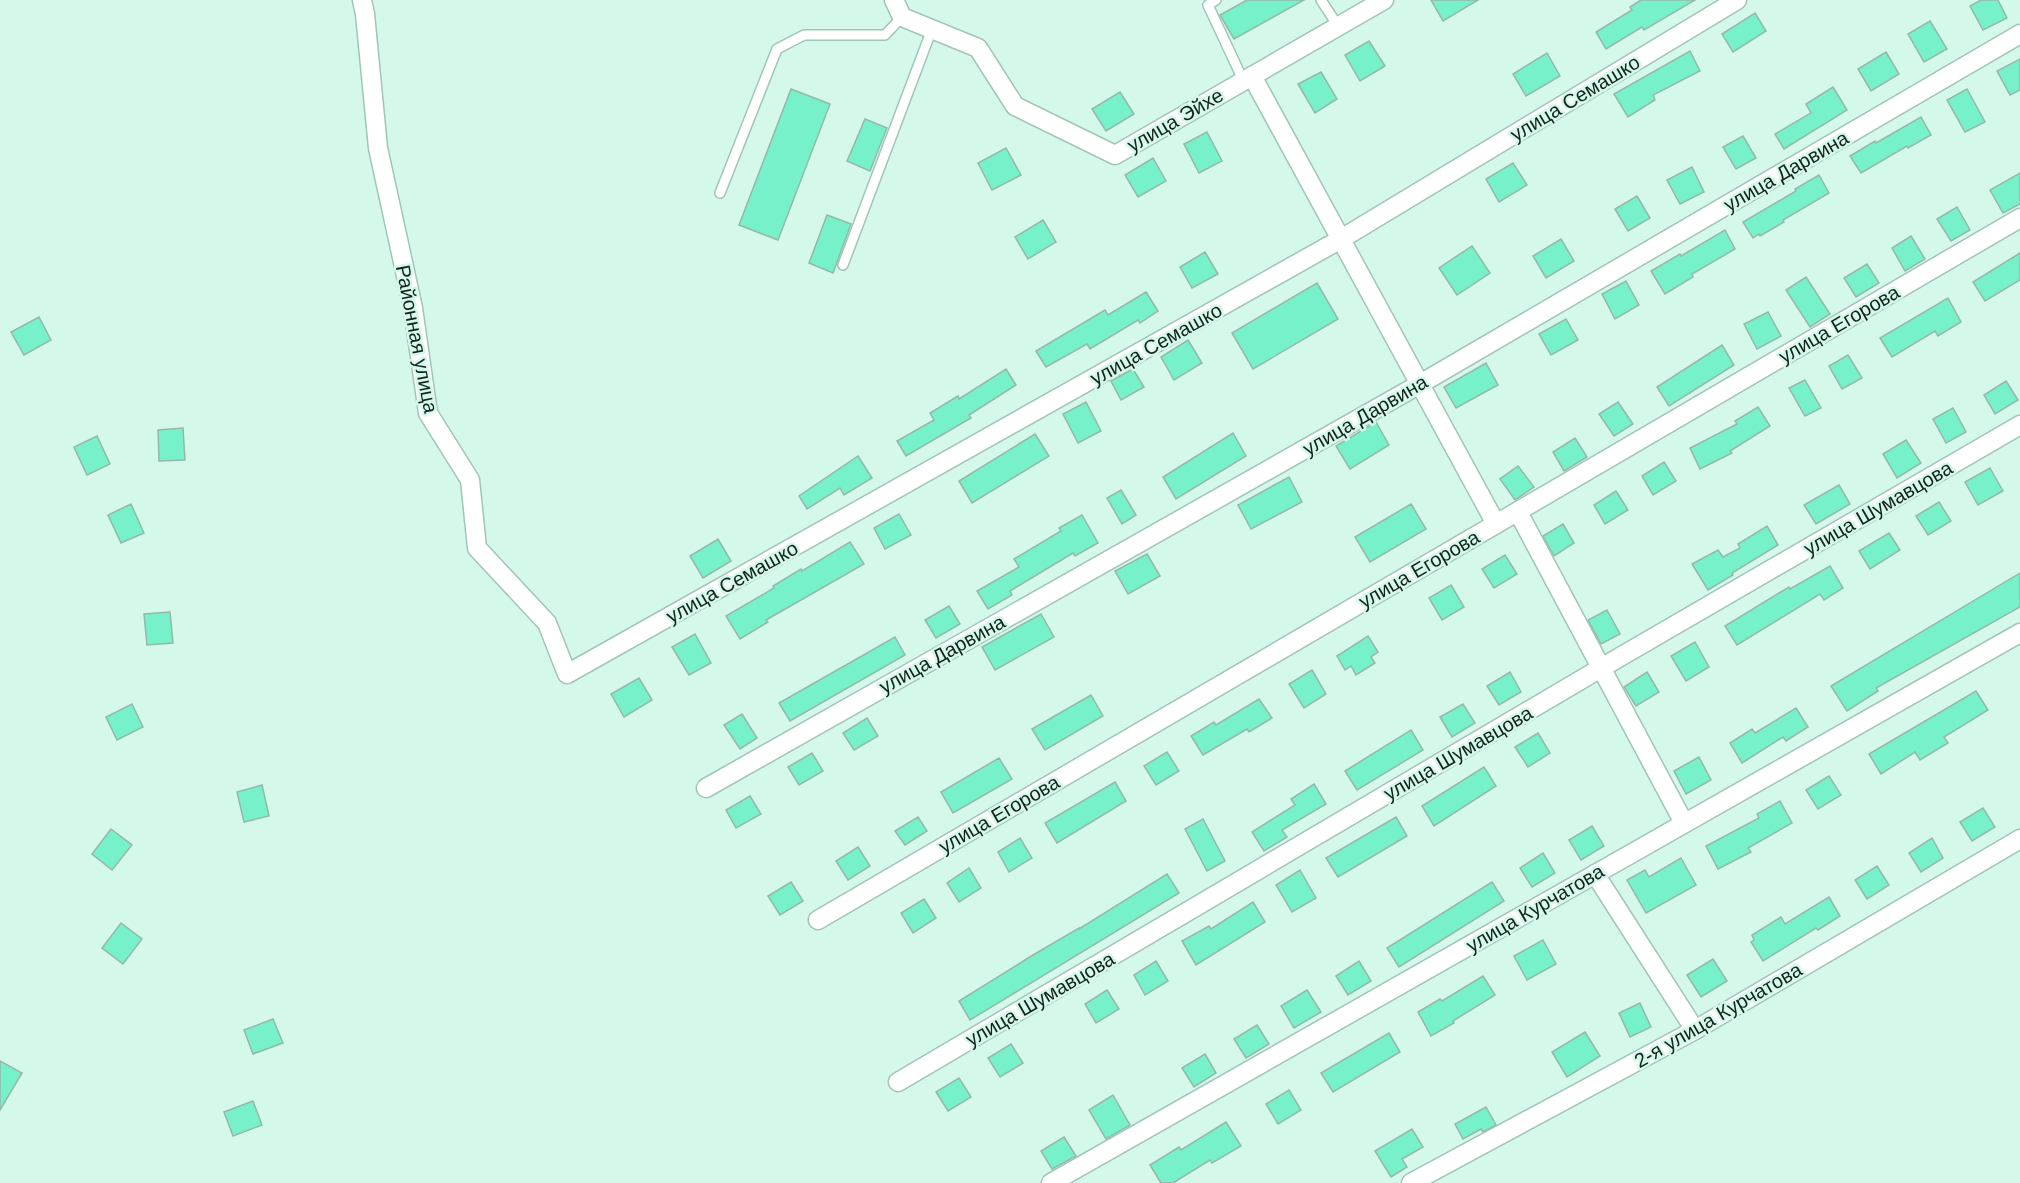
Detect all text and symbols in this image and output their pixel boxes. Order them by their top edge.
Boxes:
street label: улица Семашко [1506,51,1644,145]
street label: улица Эйхе [1123,84,1227,156]
street label: улица Дарвина [1720,126,1853,216]
street label: Районная улица [392,263,442,416]
street label: улица Егорова [1775,280,1904,367]
street label: улица Семашко [1086,299,1226,389]
street label: улица Дарвина [1299,370,1432,460]
street label: улица Шумавцова [1800,456,1957,560]
street label: улица Егорова [1355,525,1484,612]
street label: улица Семашко [662,537,802,627]
street label: улица Дарвина [875,610,1009,698]
street label: улица Шумавцова [1380,701,1537,805]
street label: улица Егорова [935,770,1064,857]
street label: улица Курчатова [1462,859,1609,956]
street label: улица Шумавцова [962,947,1119,1051]
street label: 2-я улица Курчатова [1630,958,1806,1072]

